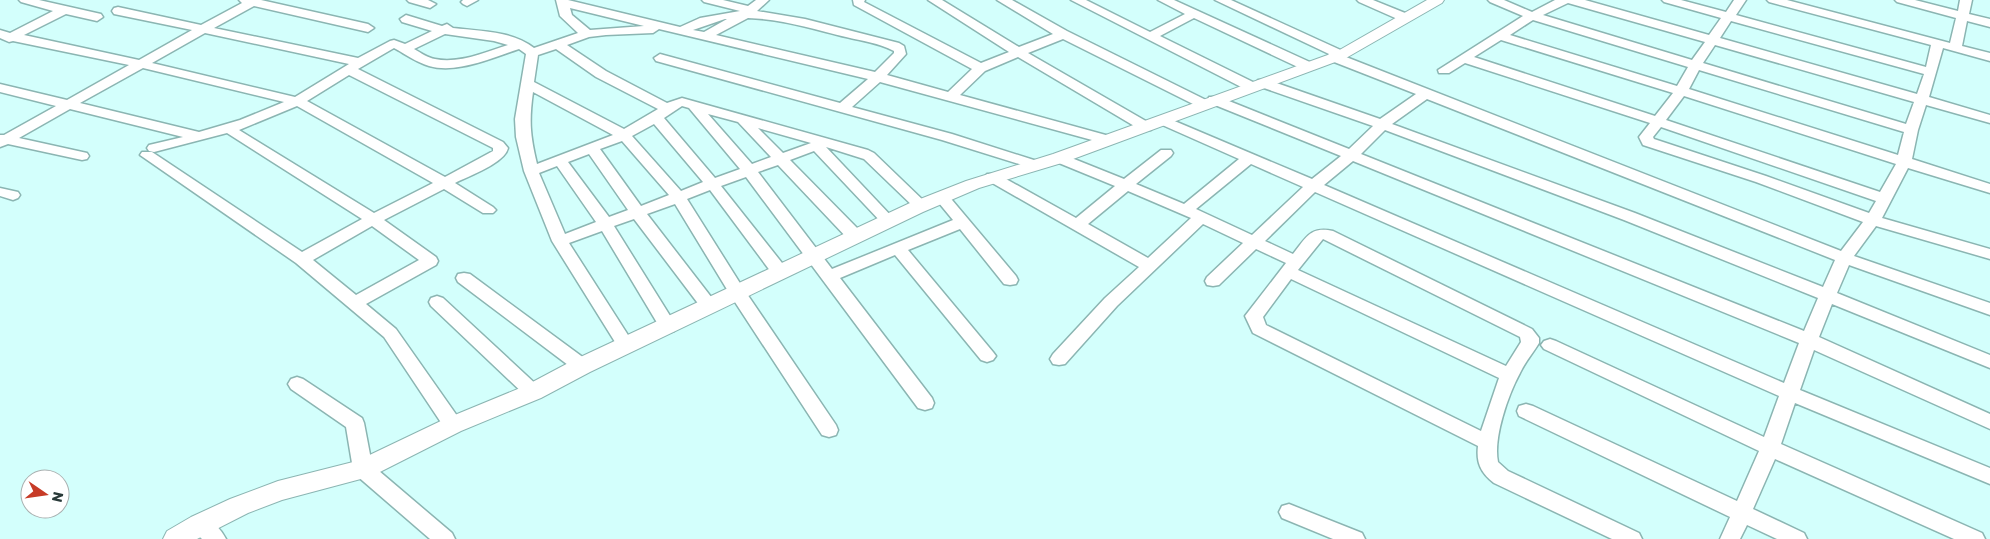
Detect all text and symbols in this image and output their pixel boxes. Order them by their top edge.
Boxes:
north arrow [20,469,70,519]
text: N [48,490,67,504]

